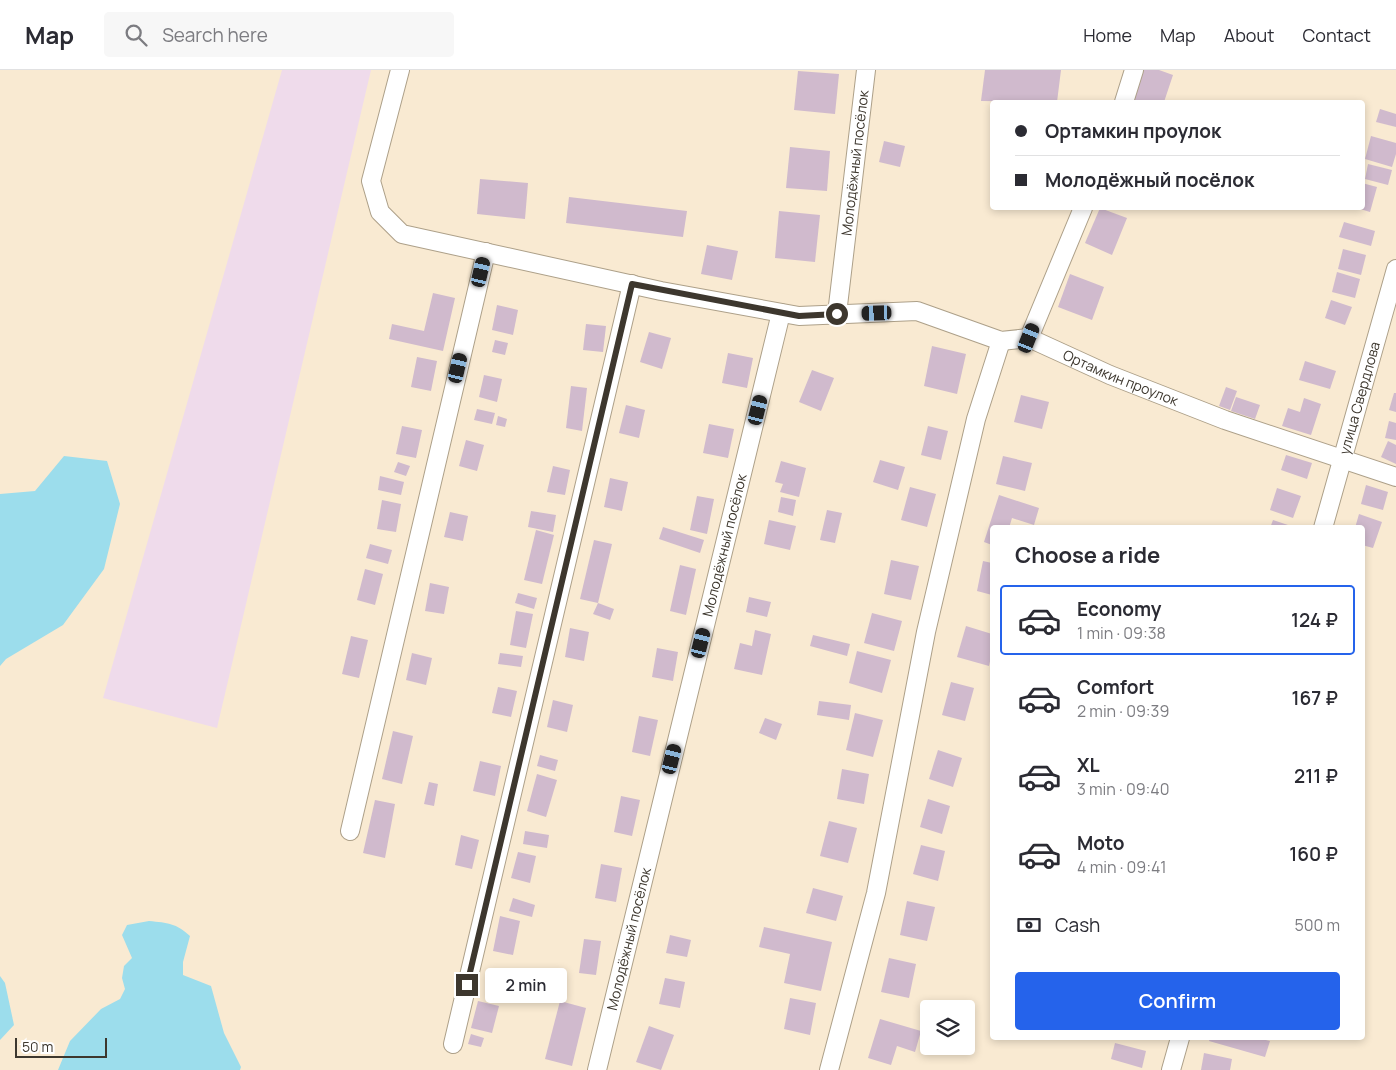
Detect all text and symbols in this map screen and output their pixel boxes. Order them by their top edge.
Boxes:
search box [104,12,454,57]
text: Map [25,18,74,51]
icon: search [122,21,150,49]
text: Search here [162,22,268,48]
text: Home [1083,23,1132,47]
text: Map [1160,23,1196,47]
text: About [1224,23,1274,47]
text: Contact [1302,23,1371,47]
street label: Молодёжный посёлок [836,88,873,237]
text: Ортамкин проулок [1045,118,1221,144]
text: Молодёжный посёлок [1045,167,1254,193]
car [470,256,491,288]
route start [826,303,848,325]
car [861,305,892,321]
car [1016,321,1041,355]
street label: улица Свердлова [1334,339,1384,457]
street label: Ортамкин проулок [1060,345,1182,410]
car [447,352,468,384]
car [747,394,768,426]
street label: Молодёжный посёлок [698,471,751,619]
text: Choose a ride [1015,540,1160,570]
text: Economy [1077,596,1161,622]
icon: car [1017,598,1062,643]
text: 124 ₽ [1291,607,1338,633]
text: 1 min · 09:38 [1077,622,1166,644]
car [690,627,711,659]
text: Comfort [1077,674,1154,700]
icon: car [1017,676,1062,721]
text: 167 ₽ [1292,685,1338,711]
text: 2 min · 09:39 [1077,700,1169,722]
car [661,743,682,775]
text: XL [1077,752,1100,778]
icon: car [1017,754,1062,799]
text: 211 ₽ [1294,763,1338,789]
text: 3 min · 09:40 [1077,778,1170,800]
text: Moto [1077,830,1124,856]
icon: car [1017,832,1062,877]
text: 160 ₽ [1289,841,1338,867]
text: 4 min · 09:41 [1077,856,1167,878]
street label: Молодёжный посёлок [602,864,655,1012]
icon: cash [1015,911,1043,939]
text: Cash [1055,912,1100,938]
text: 500 m [1294,914,1340,936]
callout: 2 min [484,968,567,1002]
button: Confirm [1015,972,1340,1030]
route end [456,974,478,996]
text: 2 min [506,974,546,996]
map controls [920,1000,975,1055]
button: layers [920,1000,975,1055]
scale bar [15,1035,108,1058]
text: 50 m [22,1037,53,1056]

